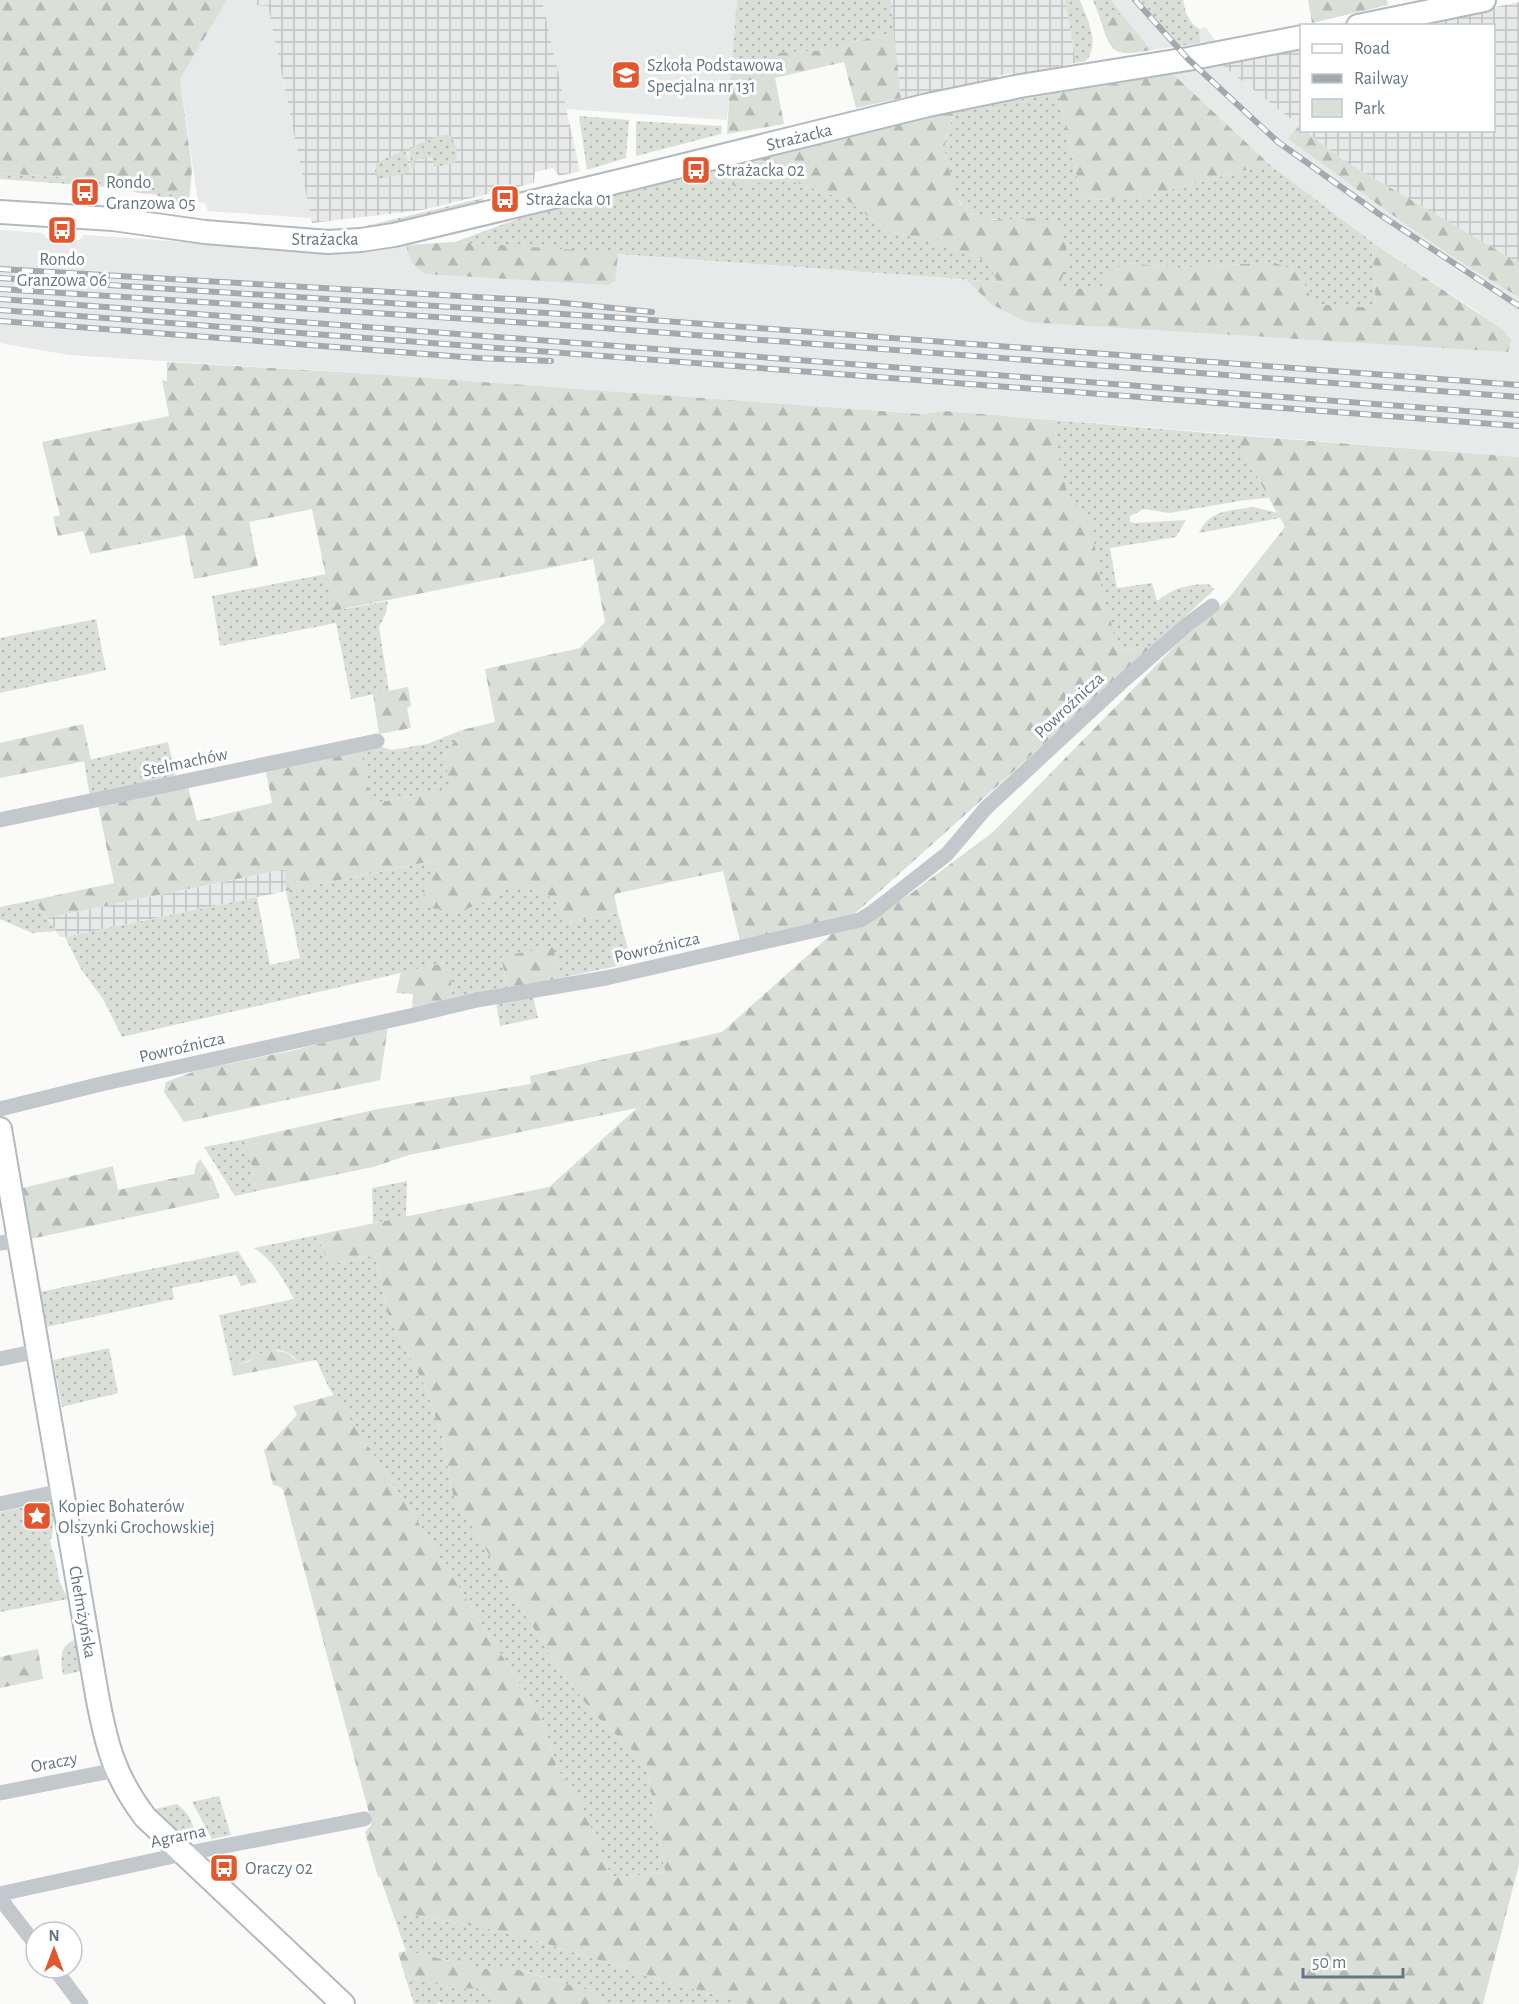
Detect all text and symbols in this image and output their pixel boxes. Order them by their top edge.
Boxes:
legend [1300,24,1495,132]
text: Road [1354,40,1390,58]
place label: Szkoła Podstawowa Specjalna nr 131 [647,57,784,96]
school or university icon: Szkoła Podstawowa Specjalna nr 131 [610,59,642,91]
text: Railway [1354,70,1409,88]
text: Park [1354,100,1386,118]
street label: Strażacka [765,121,834,155]
bus stop icon: Strażacka 02 [680,154,712,186]
place label: Strażacka 02 [717,162,805,180]
place label: Rondo Granzowa 05 [106,174,195,213]
bus stop icon: Rondo Granzowa 05 [69,176,101,208]
bus stop icon: Strażacka 01 [489,183,521,215]
place label: Strażacka 01 [526,191,612,209]
bus stop icon: Rondo Granzowa 06 [46,214,78,246]
street label: Strażacka [292,231,359,249]
place label: Rondo Granzowa 06 [17,251,107,290]
street label: Powroźnicza [1032,669,1108,742]
street label: Stelmachów [141,745,229,781]
street label: Powroźnicza [613,929,702,967]
street label: Powroźnicza [138,1029,227,1067]
place label: Kopiec Bohaterów Olszynki Grochowskiej [58,1498,215,1537]
place icon: Kopiec Bohaterów Olszynki Grochowskiej [21,1500,53,1532]
street label: Chełmżyńska [65,1565,99,1660]
street label: Oraczy [29,1750,79,1776]
street label: Agrarna [149,1822,208,1852]
bus stop icon: Oraczy 02 [208,1852,240,1884]
place label: Oraczy 02 [245,1860,313,1878]
north arrow [24,1920,84,1980]
text: N [48,1928,60,1944]
scale bar [1303,1941,1404,1979]
text: 50 m [1312,1954,1346,1972]

